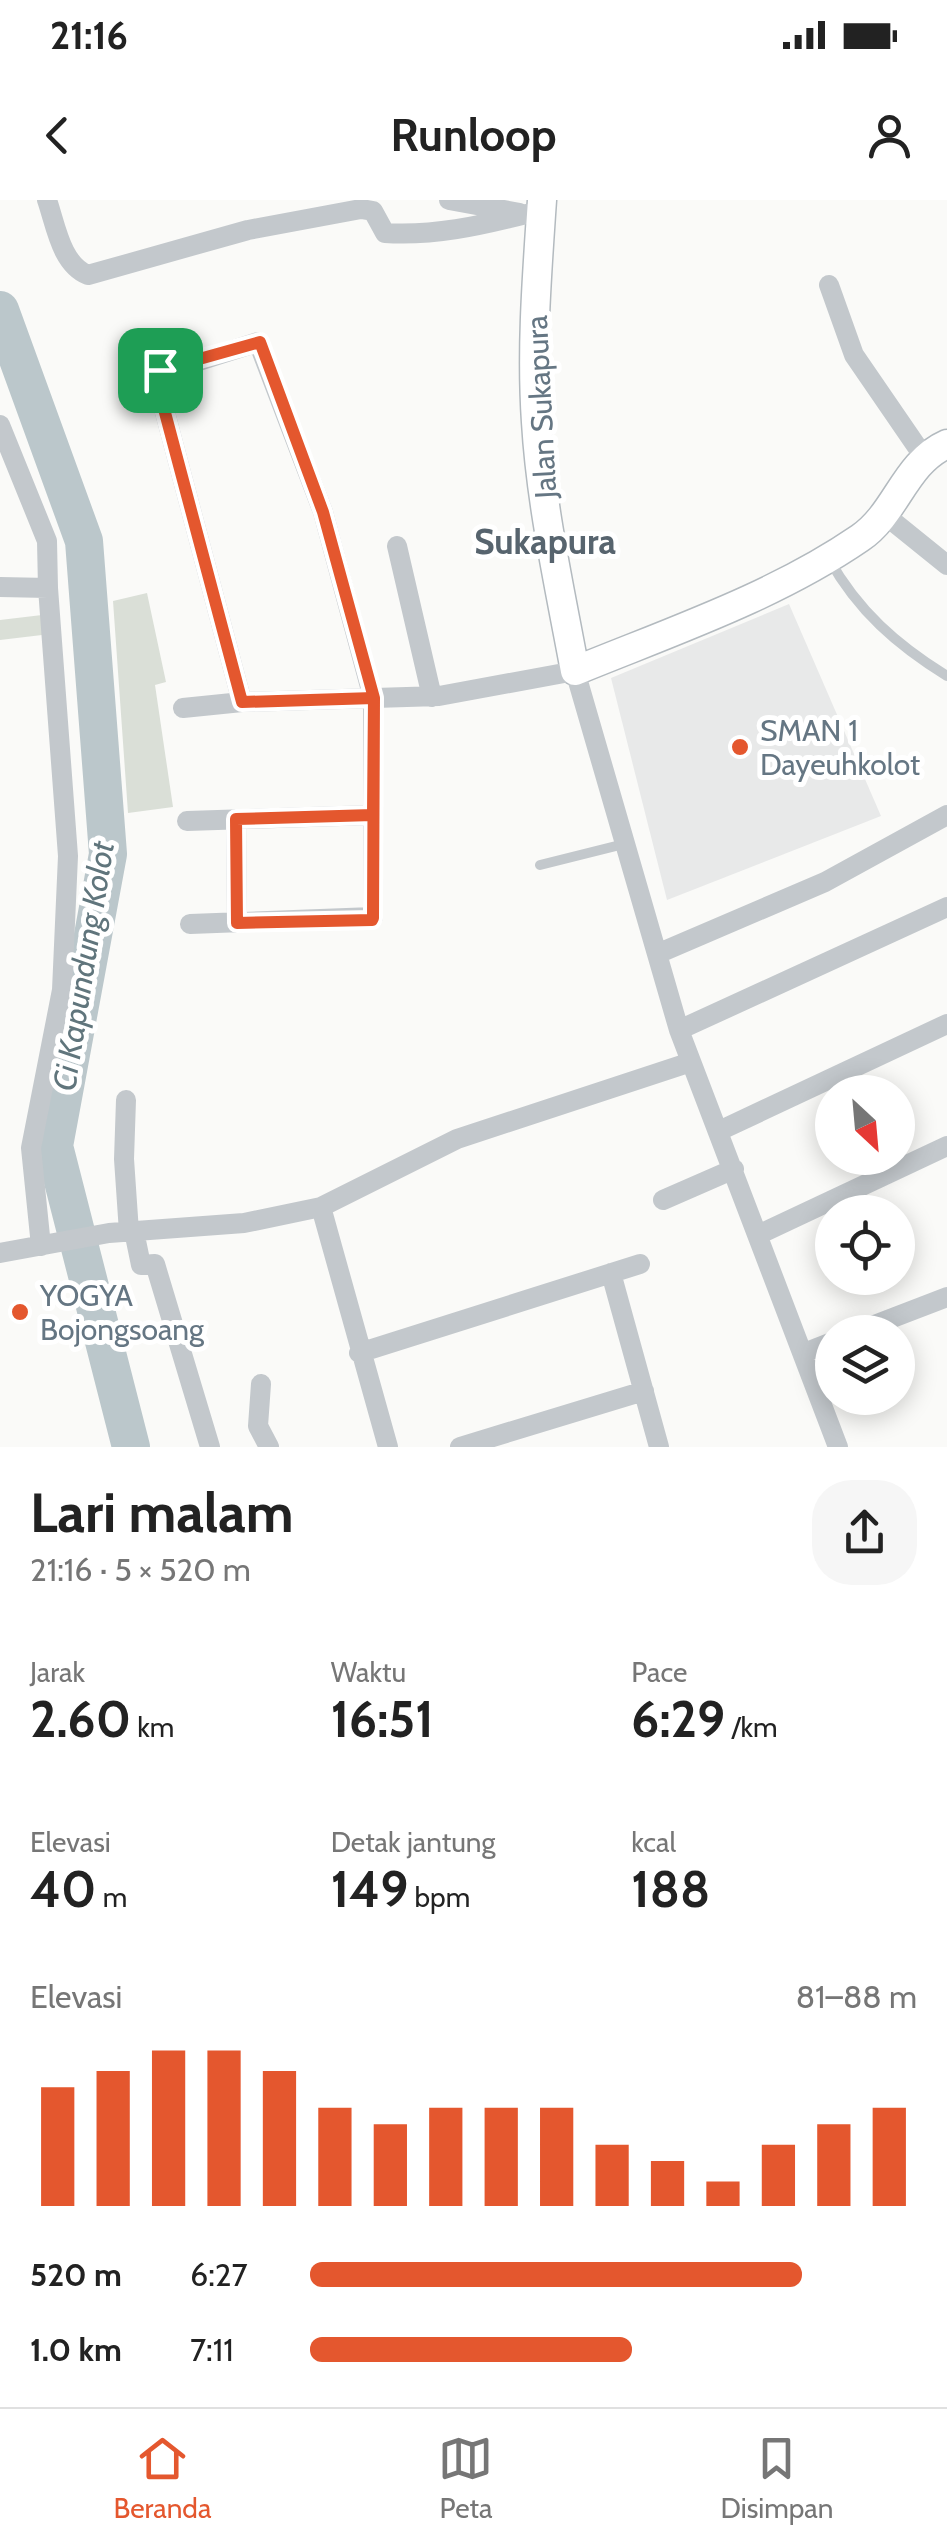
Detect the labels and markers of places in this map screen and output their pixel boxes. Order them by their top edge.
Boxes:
pin [118,328,203,413]
place label: SMAN 1 Dayeuhkolot [760,712,920,783]
marker: SMAN 1 Dayeuhkolot [729,736,751,758]
place label: YOGYA Bojongsoang [39,1277,205,1348]
marker: YOGYA Bojongsoang [9,1301,31,1323]

